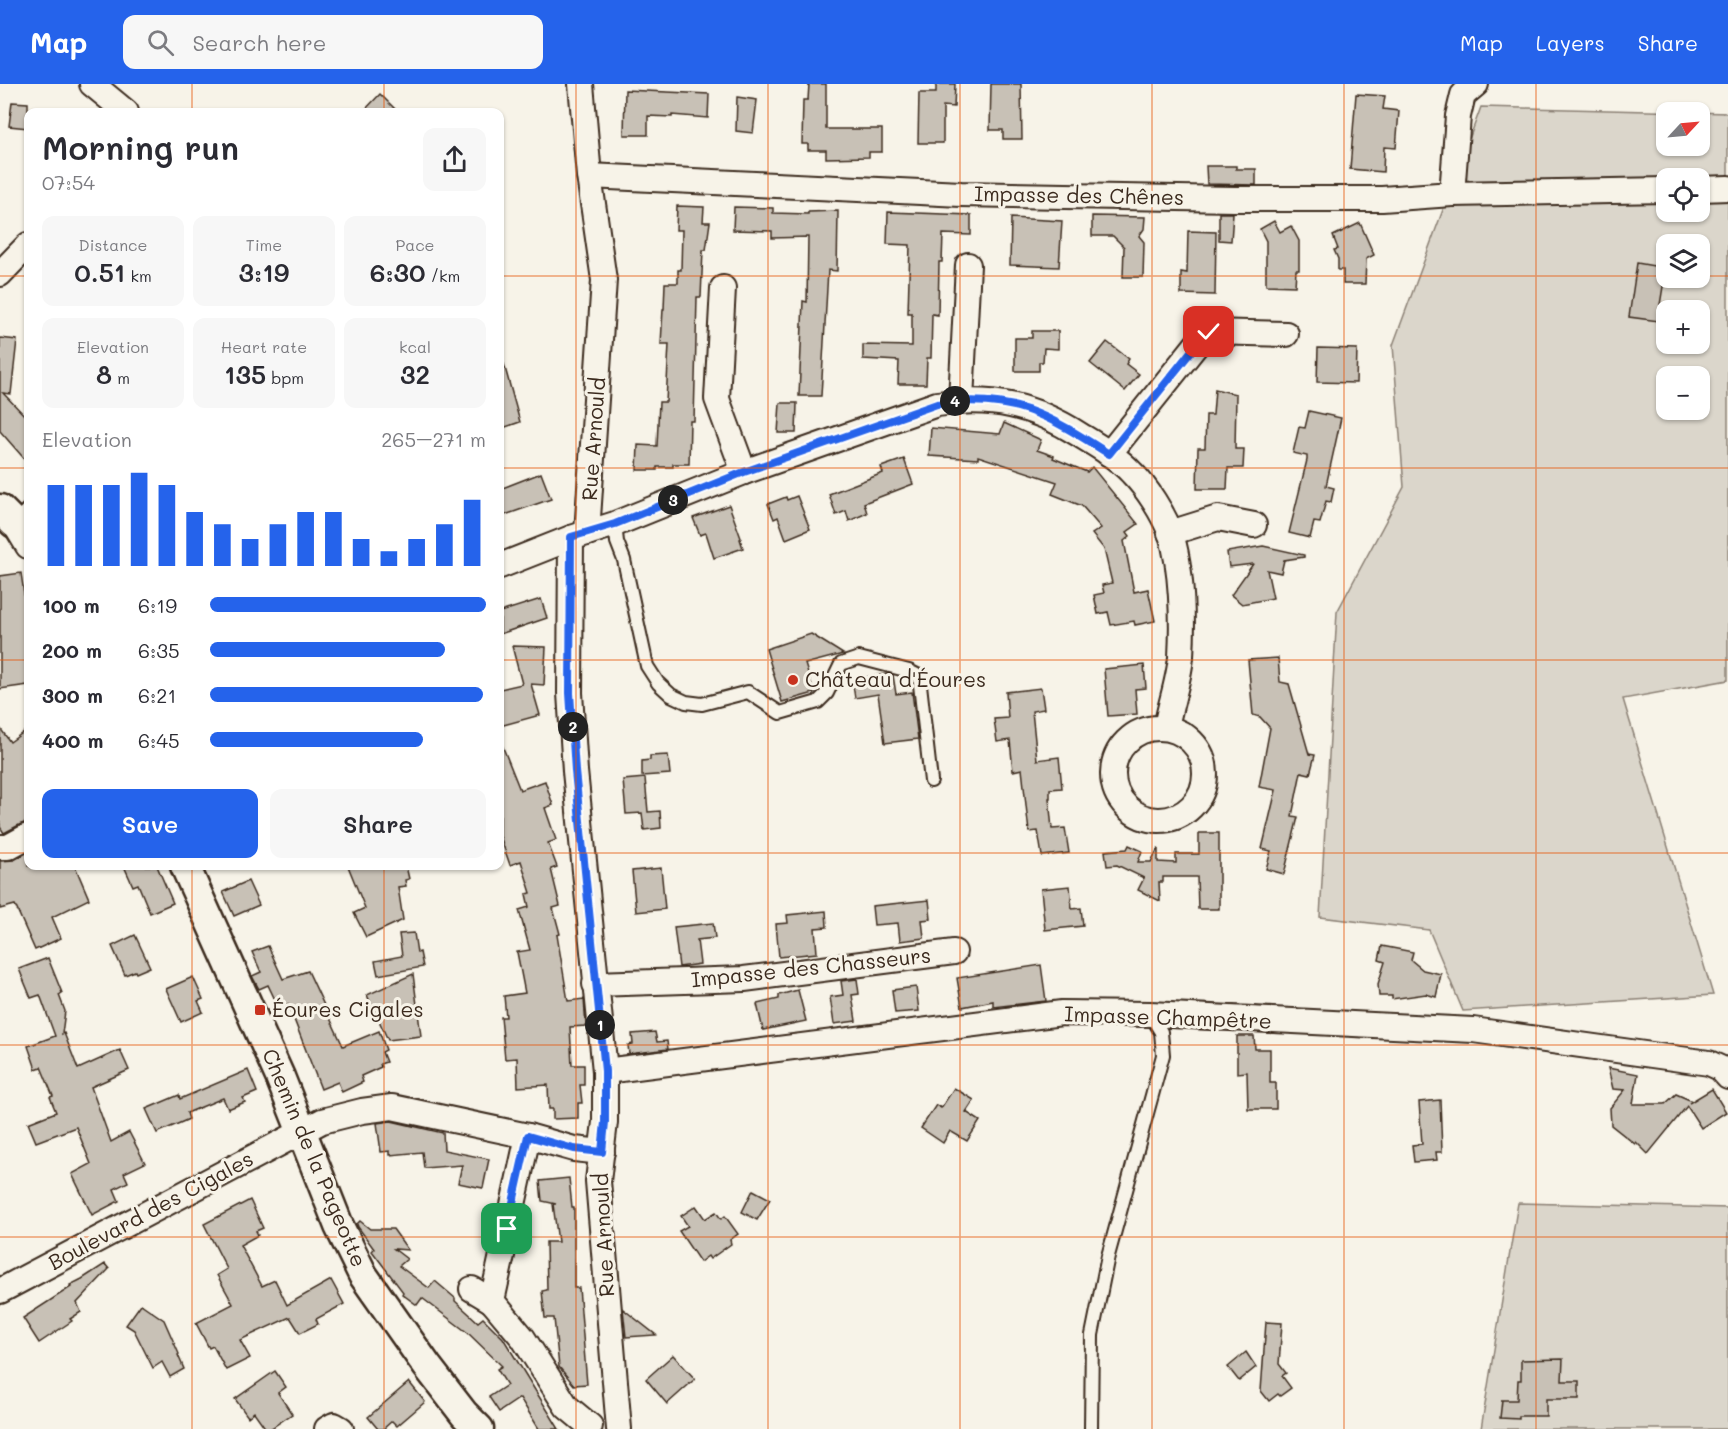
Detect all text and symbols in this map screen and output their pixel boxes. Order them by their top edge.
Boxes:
search box [123,15,543,69]
text: Map [30,24,87,60]
icon: search [144,26,177,59]
text: Search here [192,28,326,57]
text: Map [1460,29,1503,56]
text: Layers [1536,29,1605,56]
text: Share [1638,29,1698,56]
north arrow [1656,102,1710,156]
map controls [1656,102,1710,420]
text: Morning run [42,125,239,168]
button: share [423,128,486,191]
button: locate [1656,168,1710,222]
text: 07:54 [42,169,95,195]
street label: Impasse des Chênes [974,179,1184,210]
text: Distance [79,234,147,255]
text: Time [246,234,282,255]
text: Pace [395,234,435,255]
button: layers [1656,234,1710,288]
text: 0.51 [74,255,125,289]
text: 3:19 [239,255,289,289]
text: 6:30 [370,255,426,289]
text: km [125,265,152,286]
text: /km [426,265,460,286]
button: + [1656,300,1710,354]
pin [1183,306,1234,357]
icon: check [1192,315,1225,348]
text: Elevation [77,336,149,357]
text: Heart rate [221,336,307,357]
text: kcal [399,336,431,357]
text: 8 [96,357,112,391]
text: 135 [224,357,266,391]
text: 32 [400,357,430,391]
button: − [1656,366,1710,420]
text: m [112,367,130,388]
text: bpm [266,367,304,388]
street label: Rue Arnould [575,376,610,502]
pin: 4 [940,386,970,416]
text: 4 [950,390,960,411]
text: Elevation [42,426,132,452]
text: 265–271 m [381,426,486,452]
pin: 3 [658,485,688,515]
text: 3 [668,489,678,510]
text: 100 m [42,592,100,618]
text: 6:19 [138,592,177,618]
text: 200 m [42,637,102,663]
text: 6:35 [138,637,180,663]
place label: Château d'Éoures [805,665,986,692]
marker: Château d'Éoures [786,673,800,687]
text: 300 m [42,682,103,708]
text: 6:21 [138,682,176,708]
pin: 2 [558,712,588,742]
text: 2 [569,716,577,737]
text: 400 m [42,727,103,753]
text: 6:45 [138,727,180,753]
button: Save [42,789,258,858]
button: Share [270,789,486,858]
street label: Impasse des Chasseurs [690,940,932,993]
place label: Éoures Cigales [272,995,424,1022]
street label: Impasse Champêtre [1064,999,1272,1034]
marker: Éoures Cigales [253,1003,267,1017]
pin: 1 [585,1010,615,1040]
text: 1 [596,1014,604,1035]
street label: Chemin de la Pageotte [257,1044,374,1271]
street label: Boulevard des Cigales [43,1144,257,1275]
street label: Rue Arnould [586,1173,619,1298]
pin [481,1203,532,1254]
icon: arrive [490,1212,523,1245]

